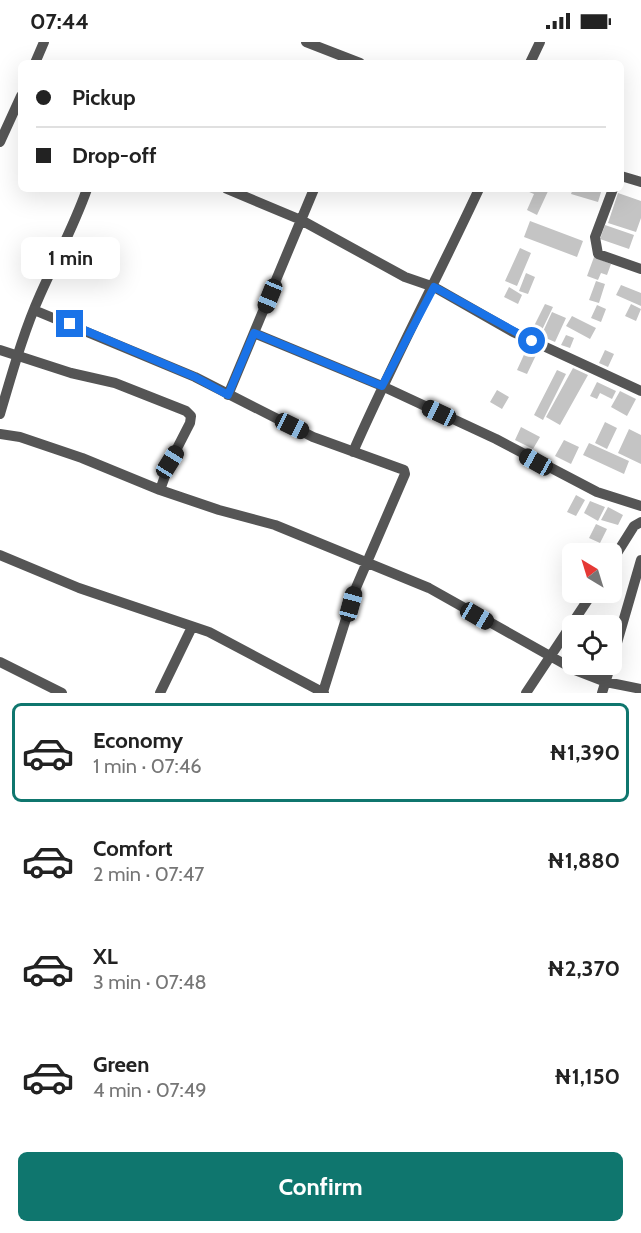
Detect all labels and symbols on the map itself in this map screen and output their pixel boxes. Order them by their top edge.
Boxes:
callout: 1 min [20,237,119,279]
car [255,276,285,316]
route end [56,310,83,337]
route start [518,327,545,354]
car [419,397,459,429]
car [272,410,312,442]
car [153,442,187,482]
car [516,445,556,479]
north arrow [562,543,622,603]
car [338,584,364,624]
car [457,599,497,633]

